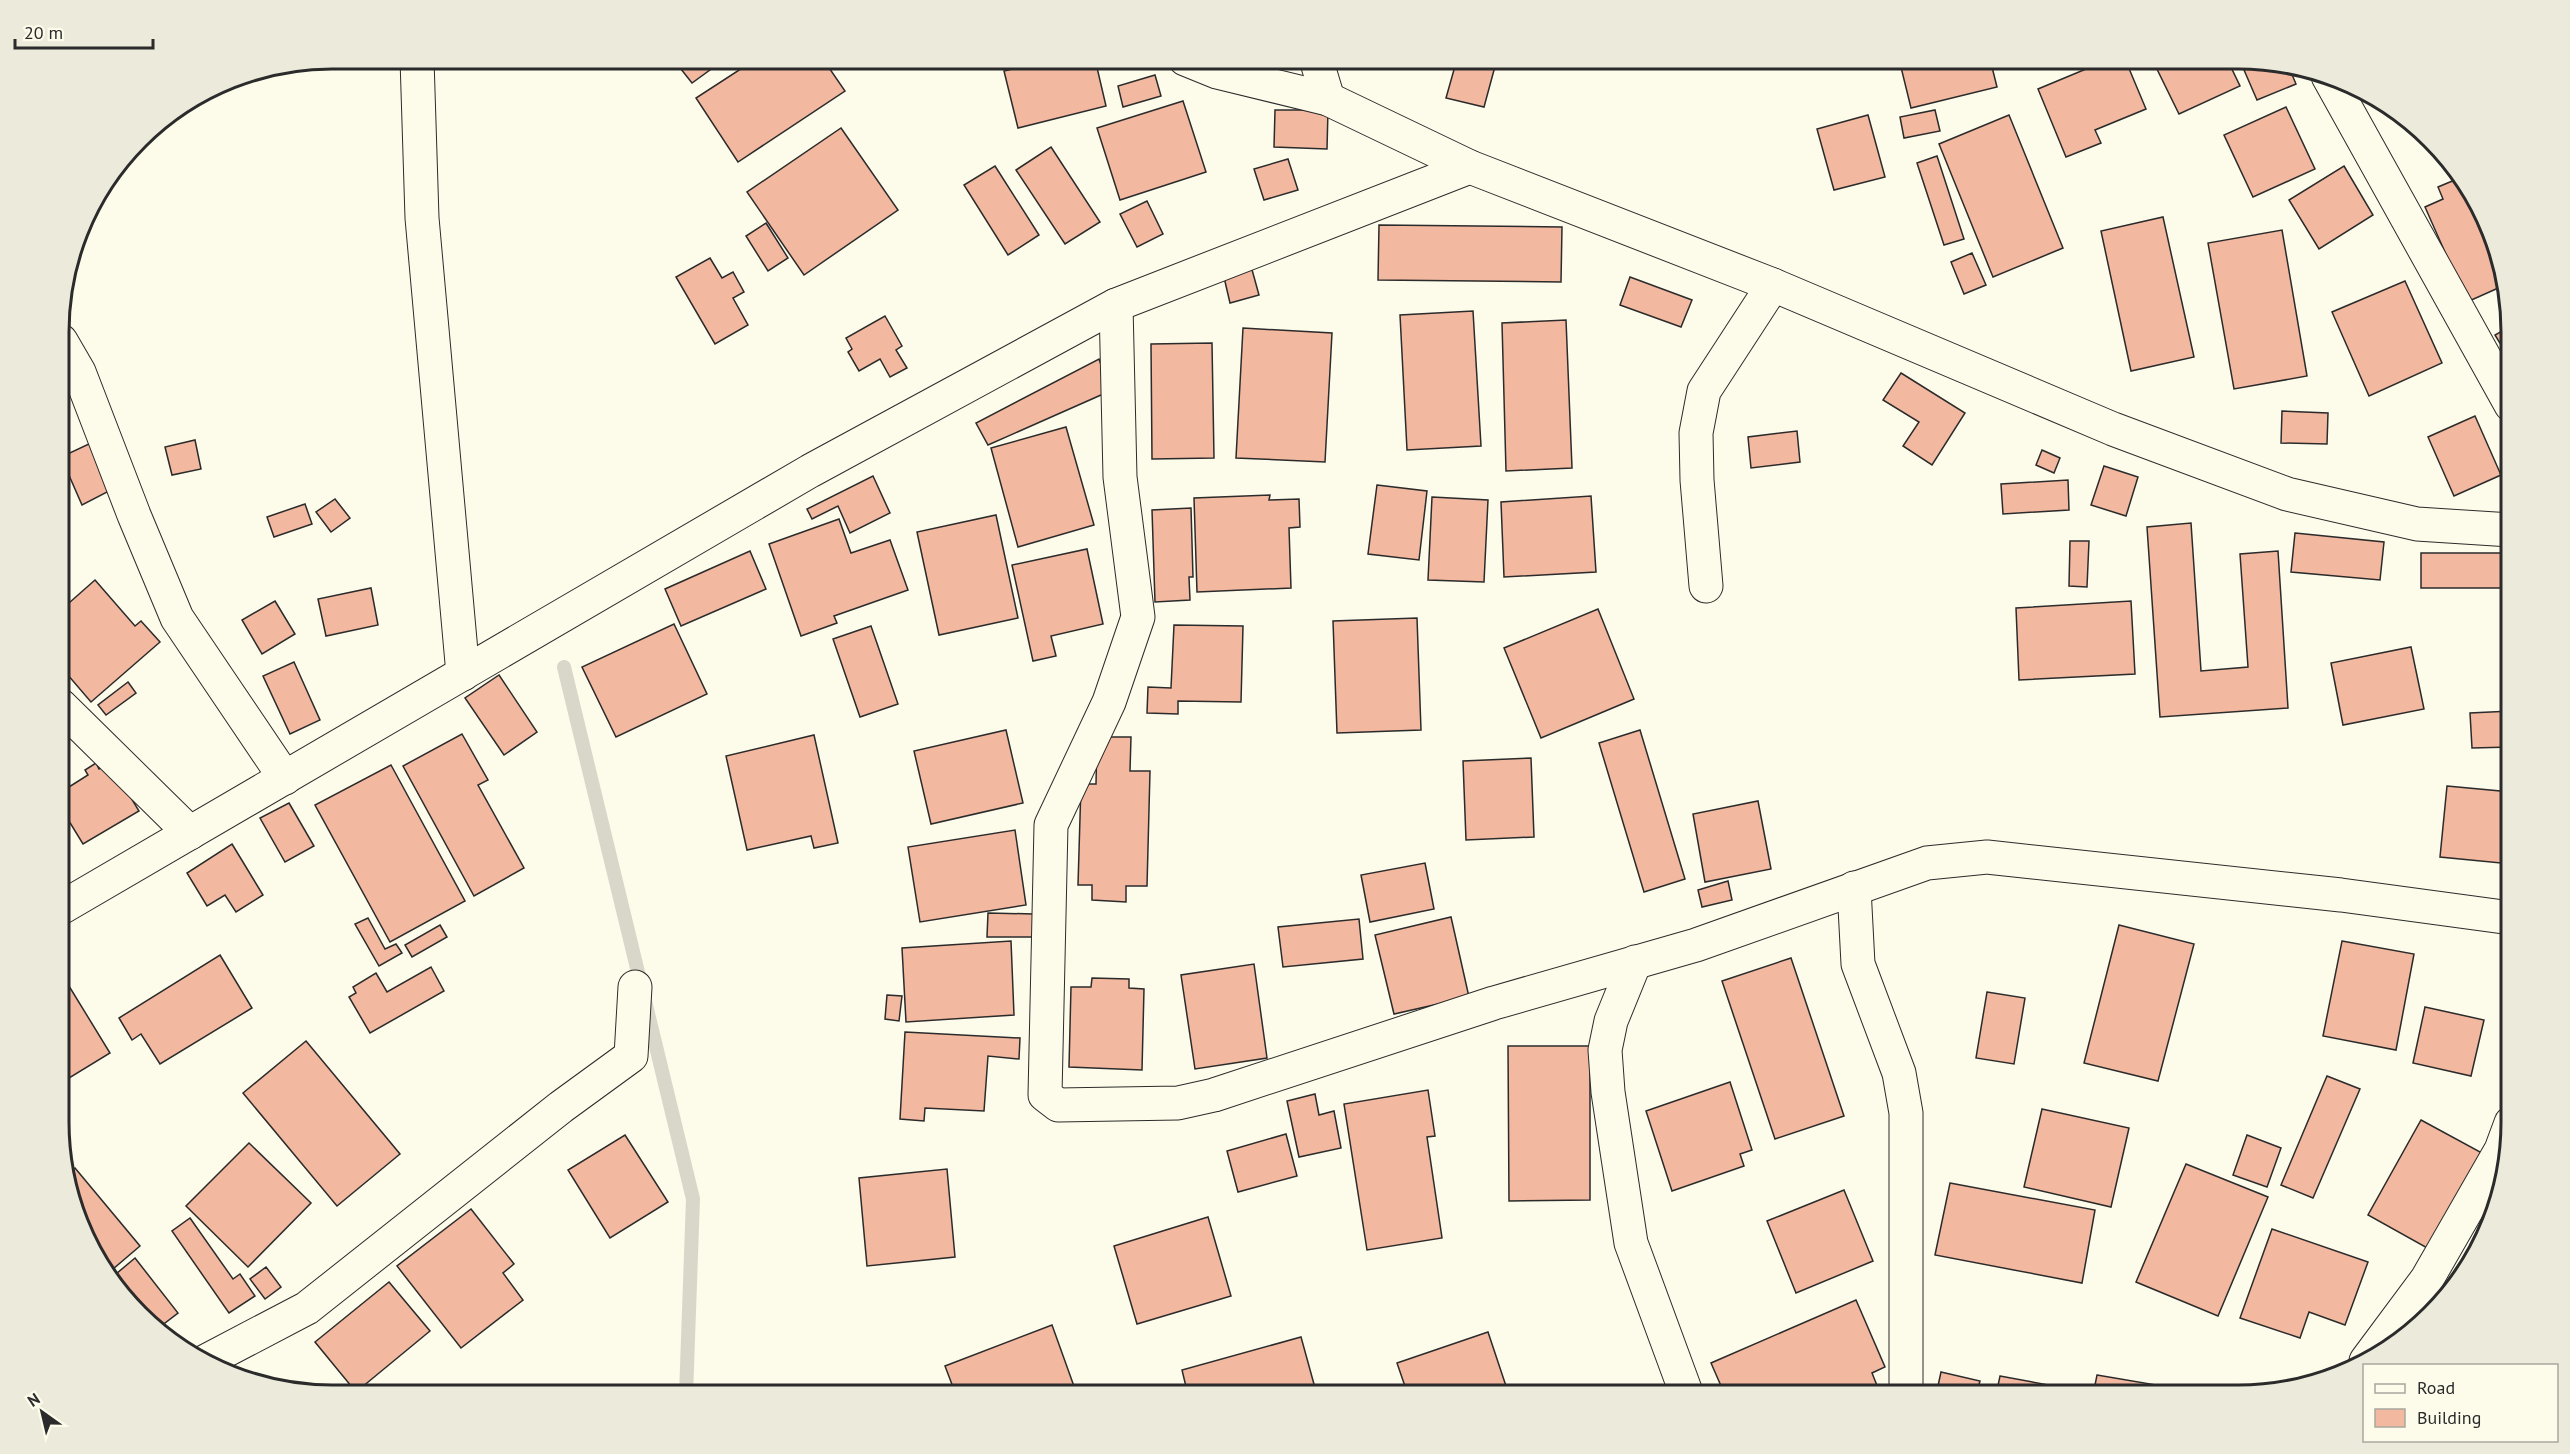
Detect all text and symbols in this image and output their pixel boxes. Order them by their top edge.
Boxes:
scale bar [15,12,153,50]
text: 20 m [24,21,63,44]
legend [2363,1364,2558,1442]
text: Road [2417,1376,2455,1399]
north arrow [12,1382,72,1442]
text: N [24,1388,44,1411]
text: Building [2417,1406,2481,1429]

